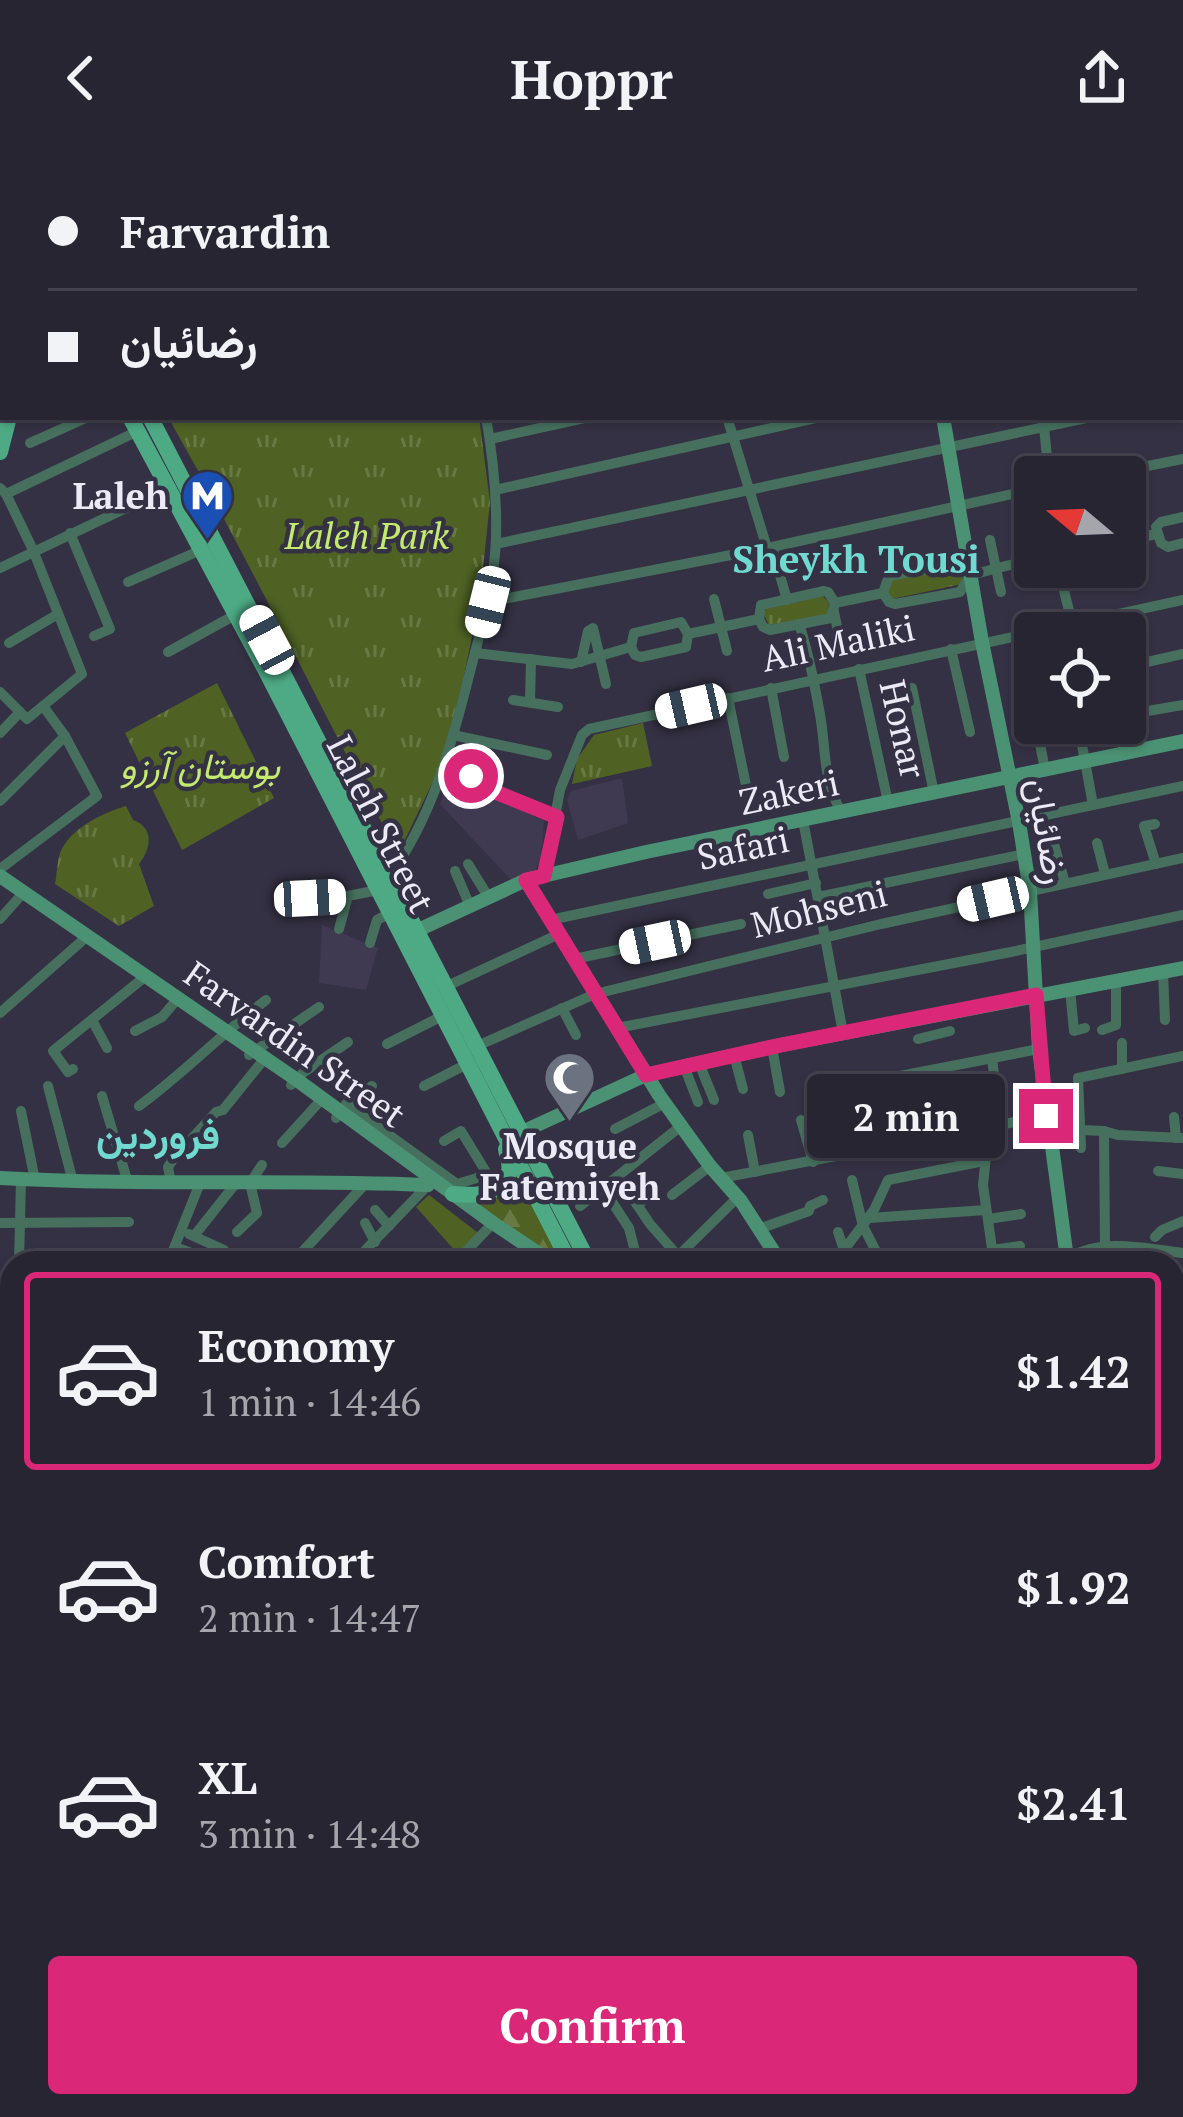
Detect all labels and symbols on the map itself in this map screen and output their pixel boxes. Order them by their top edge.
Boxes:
north arrow [1014,456,1146,588]
metro station icon: Laleh [179,468,235,542]
place label: Laleh [73,472,168,519]
park label: Laleh Park [284,512,450,559]
district label: Sheykh Tousi [732,532,980,584]
car [462,563,514,641]
car [234,600,300,680]
street label: Ali Maliki [757,603,919,682]
street label: Honar [869,675,938,783]
car [652,680,730,732]
street label: Laleh Street [317,727,446,920]
park label: بوستان آرزو [120,742,281,789]
route start [444,749,498,803]
street label: Zakeri [735,758,843,825]
street label: رضائیان [1016,774,1081,888]
street label: Safari [693,815,793,880]
street label: Mohseni [746,869,892,948]
car [954,873,1032,925]
car [273,878,347,918]
car [616,917,694,967]
street label: Farvardin Street [176,950,415,1137]
mosque icon: Mosque Fatemiyeh [542,1050,598,1124]
callout: 2 min [806,1074,1004,1158]
route end [1019,1089,1073,1143]
district label: فروردین [96,1108,220,1160]
place label: Mosque Fatemiyeh [480,1122,660,1210]

